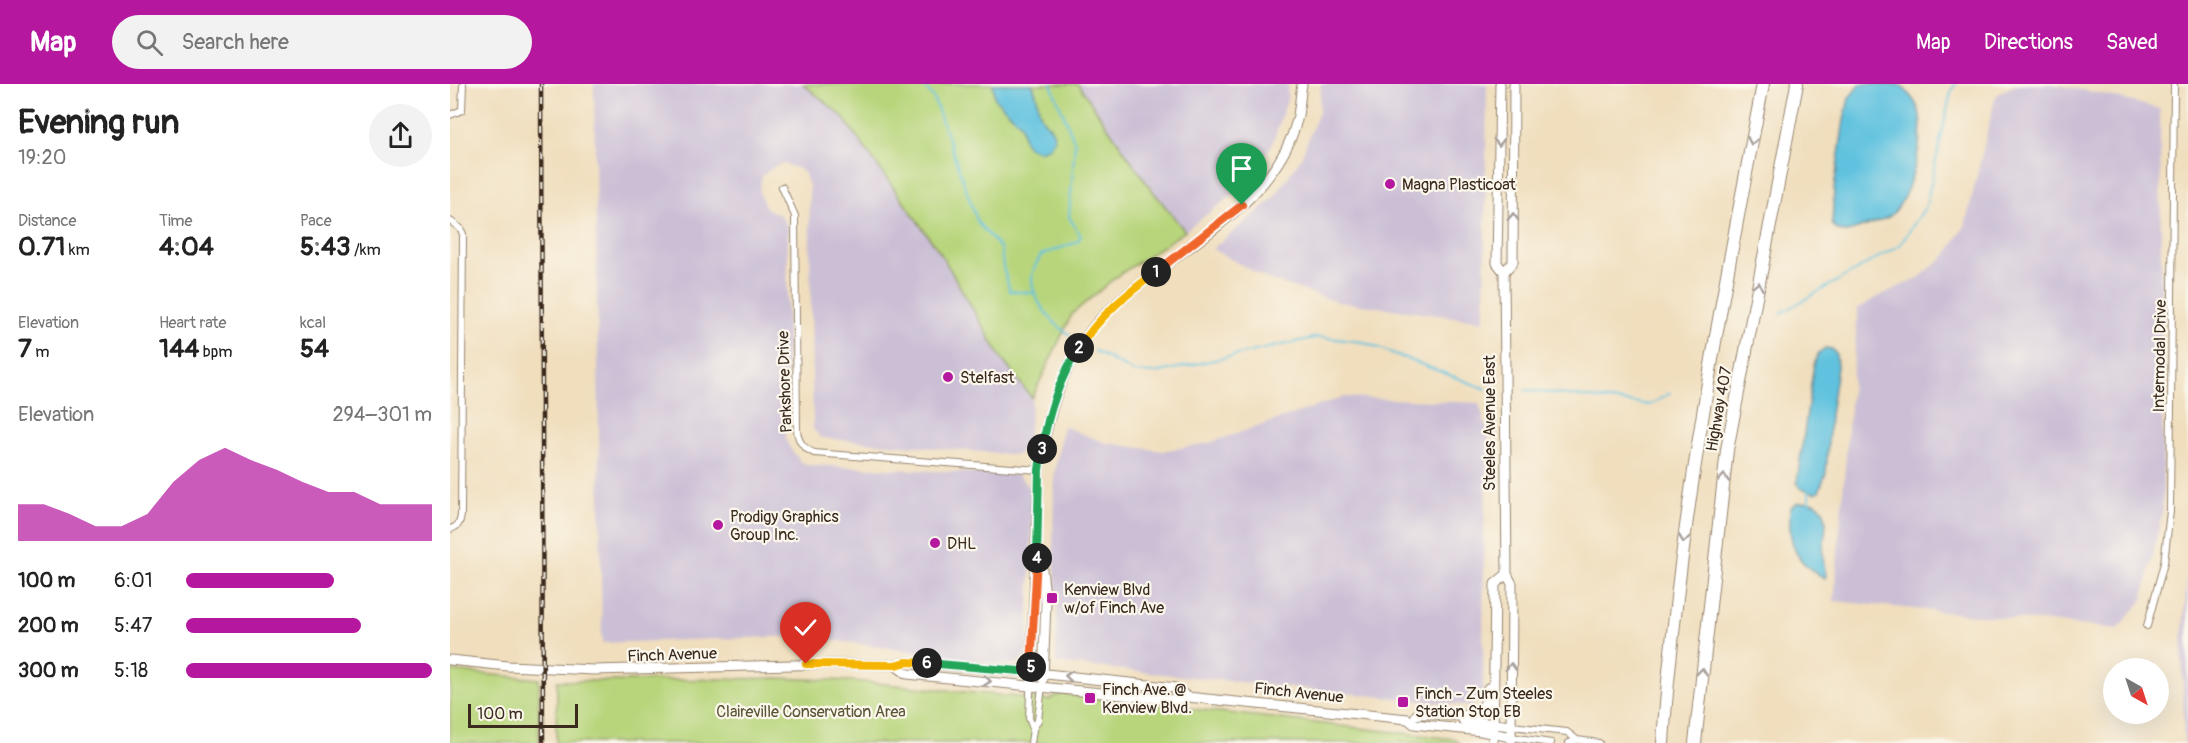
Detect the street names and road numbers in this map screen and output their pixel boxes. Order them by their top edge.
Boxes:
street label: Intermodal Drive [2149,299,2171,413]
street label: Parkshore Drive [773,330,797,433]
street label: Steeles Avenue East [1480,355,1500,491]
street label: Highway 407 [1702,365,1736,453]
street label: Finch Avenue [627,643,717,667]
street label: Finch Avenue [1253,678,1345,708]

